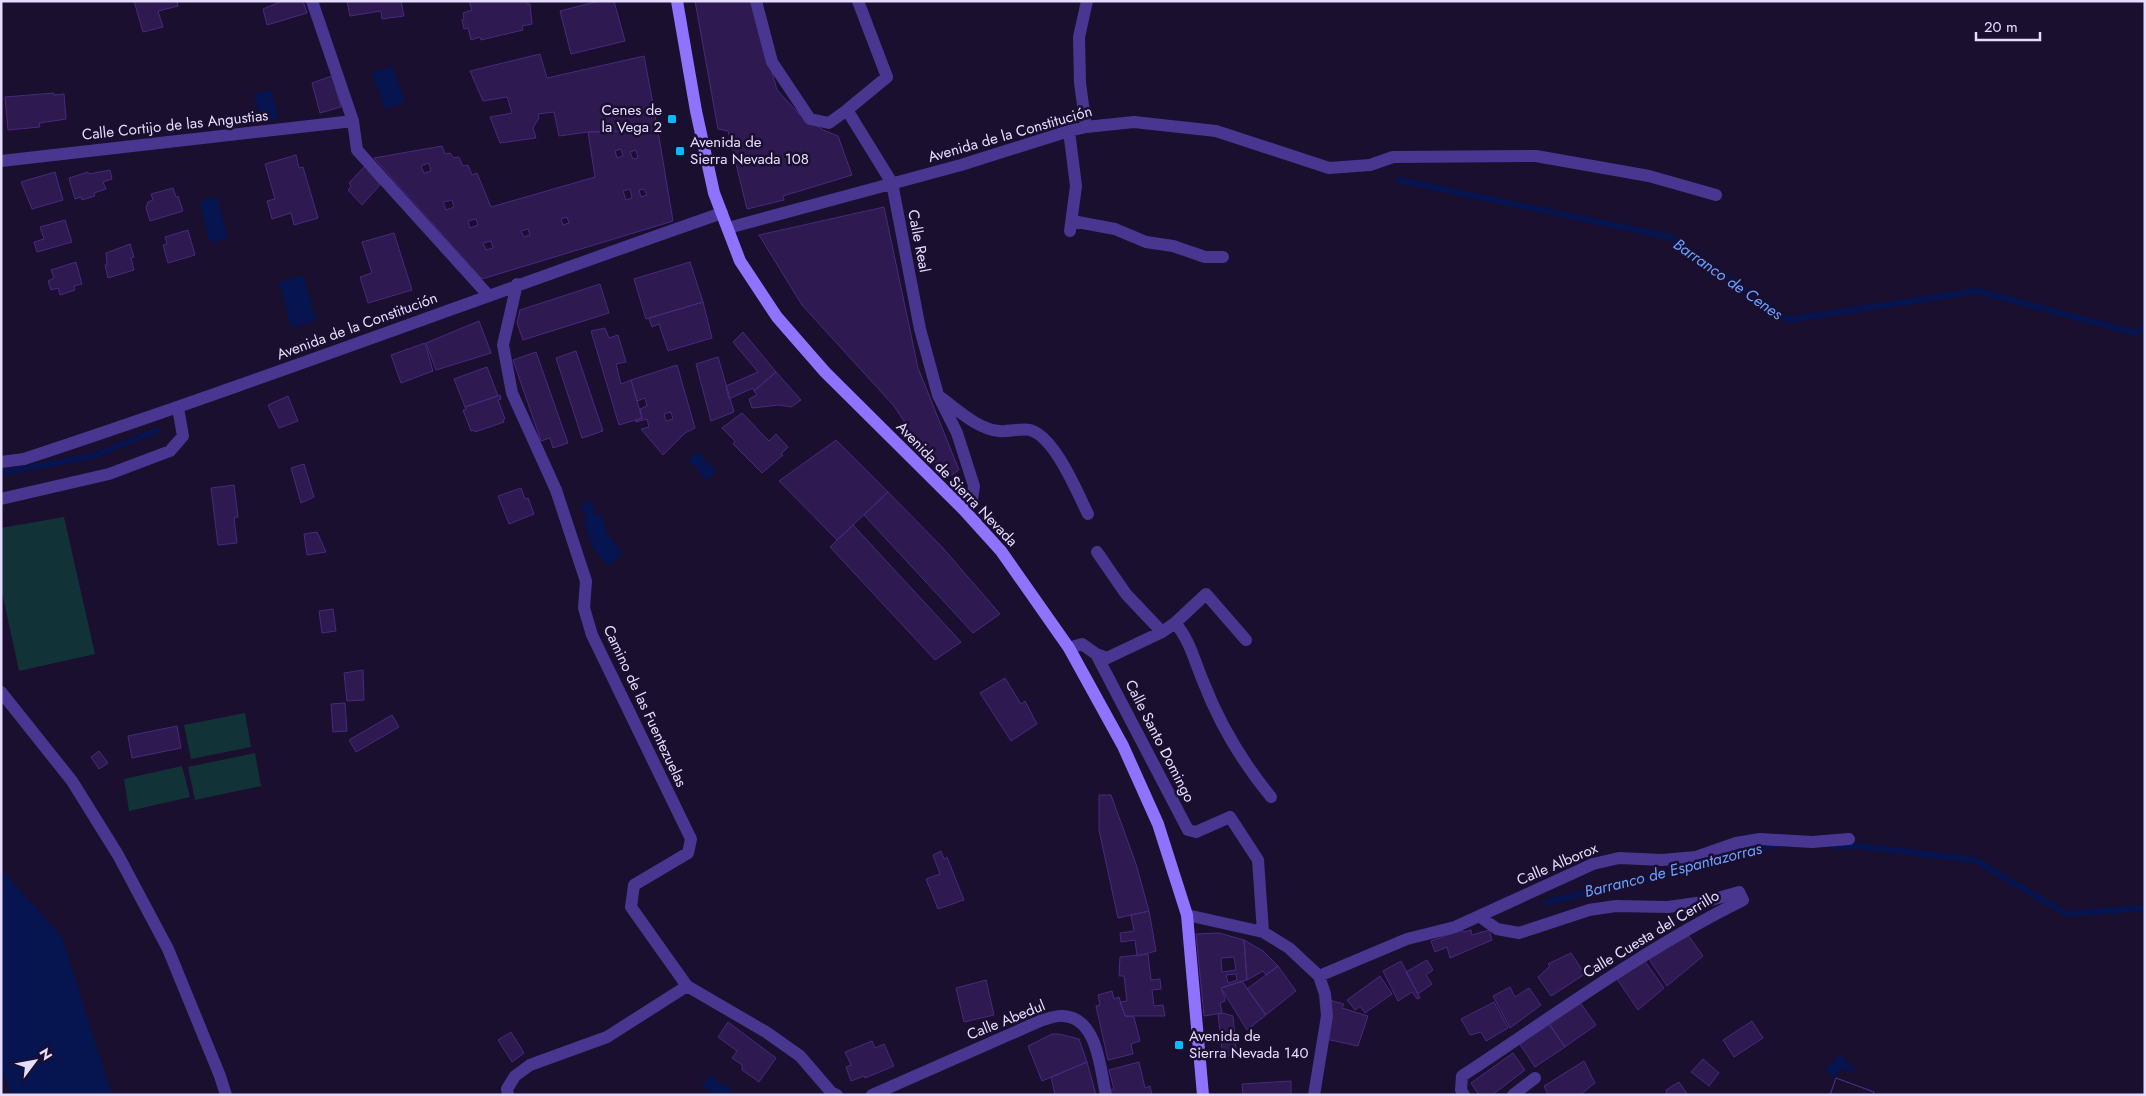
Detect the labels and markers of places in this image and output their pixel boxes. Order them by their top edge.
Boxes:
place label: Cenes de la Vega 2 [602,99,662,138]
marker: Cenes de la Vega 2 [666,113,678,125]
place label: Avenida de Sierra Nevada 108 [690,131,809,170]
marker: Avenida de Sierra Nevada 108 [674,145,686,157]
place label: Avenida de Sierra Nevada 140 [1189,1025,1309,1064]
marker: Avenida de Sierra Nevada 140 [1173,1039,1185,1051]

